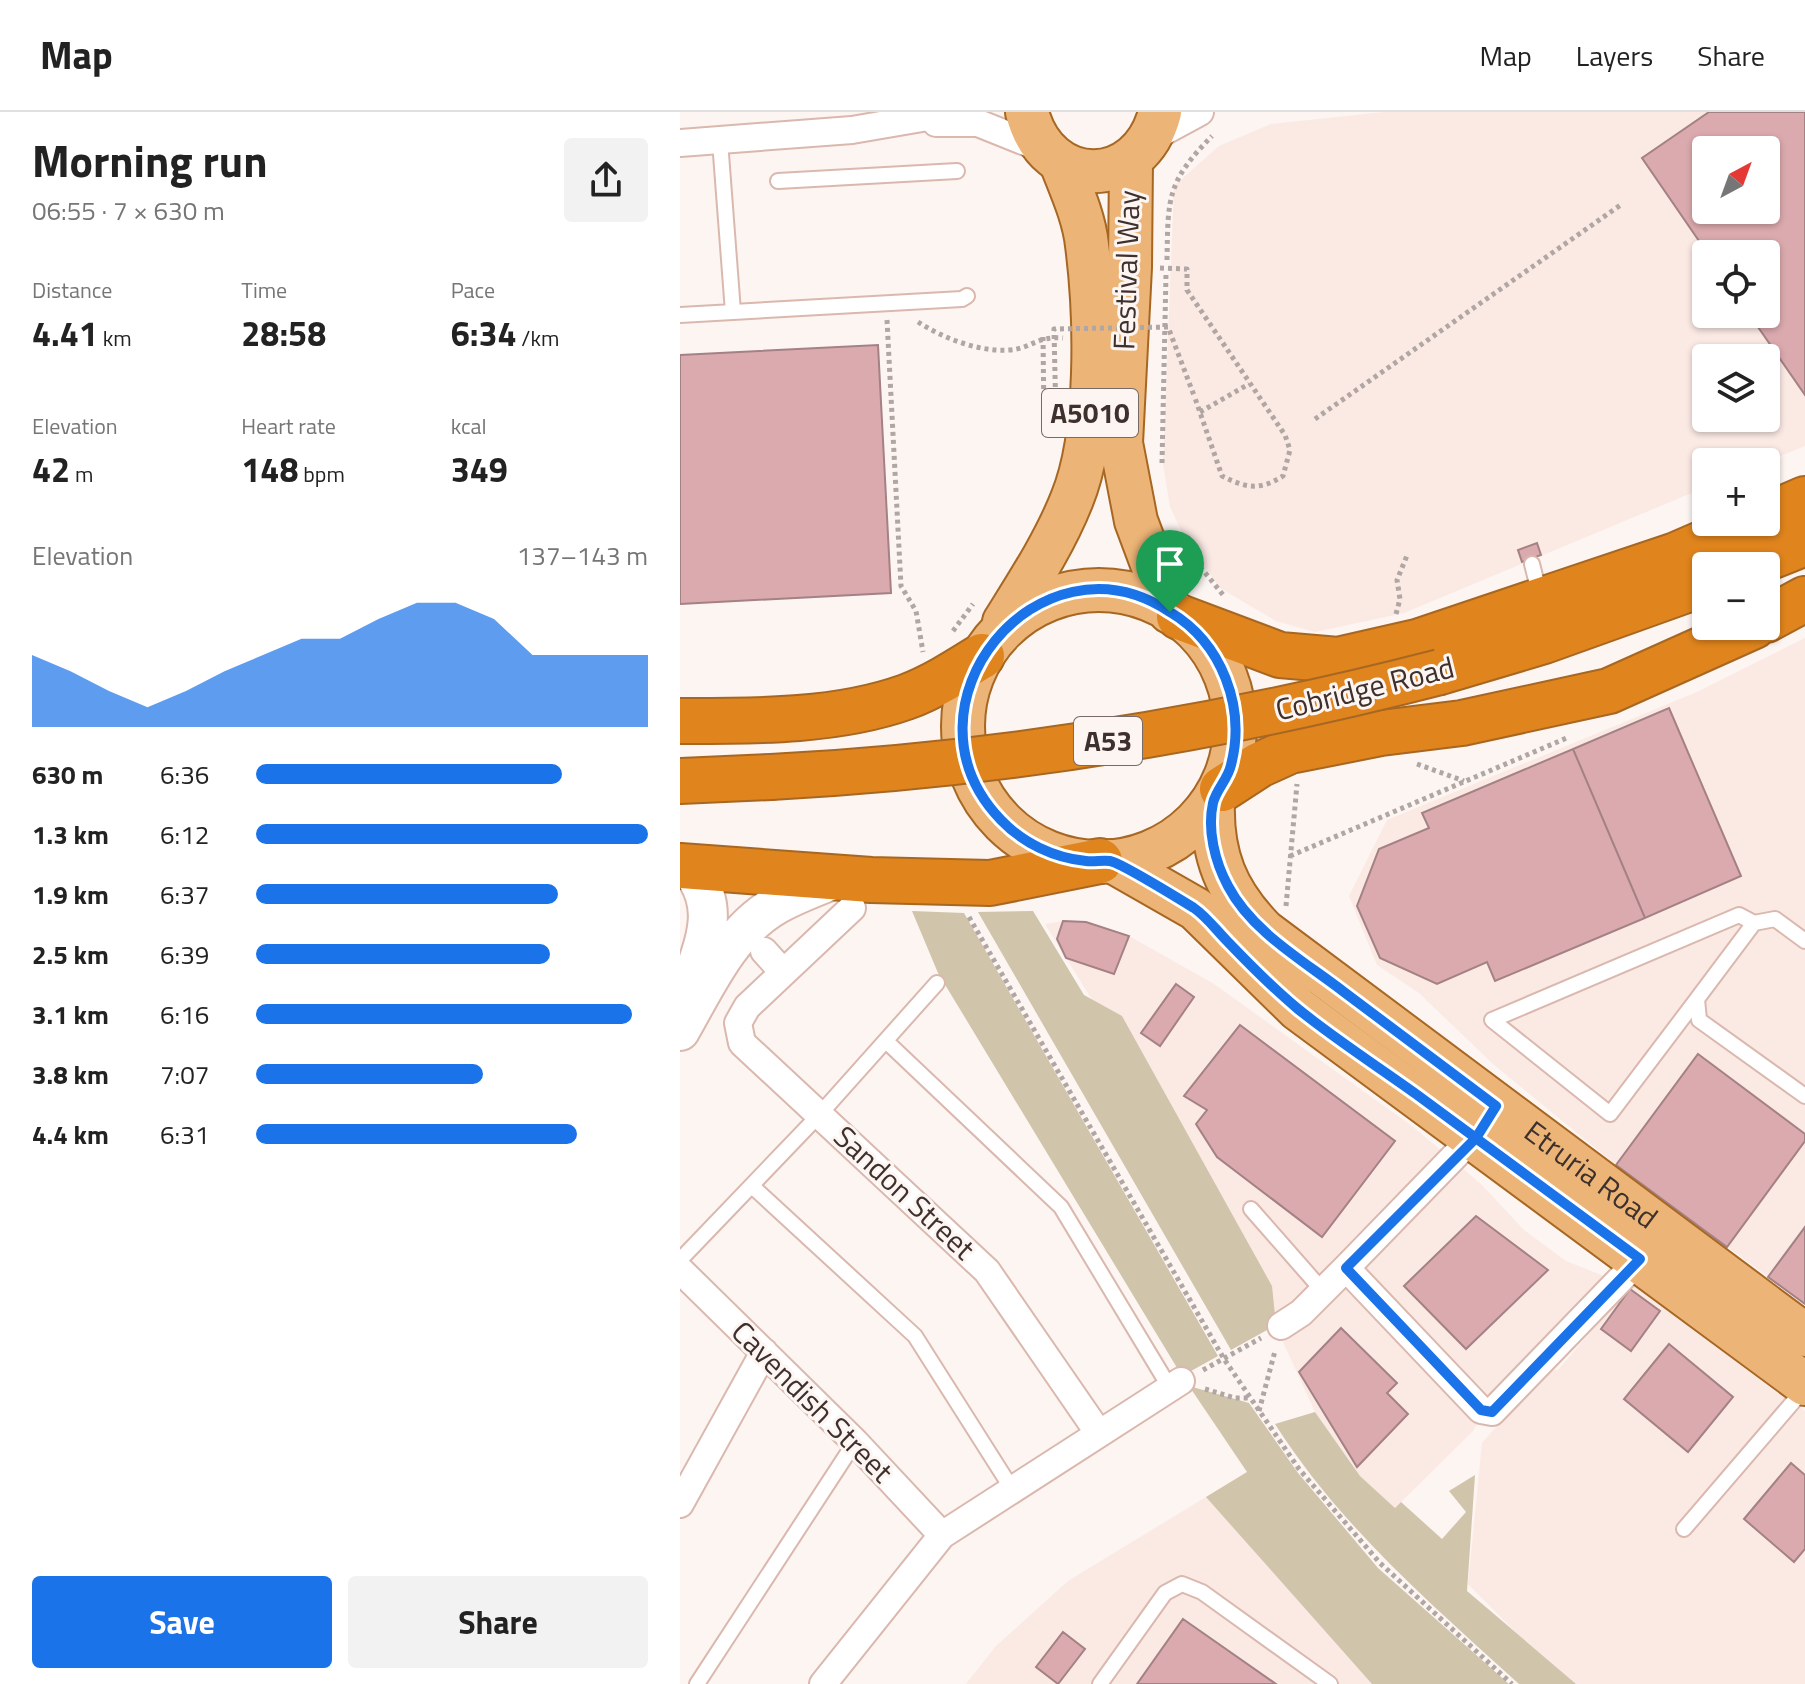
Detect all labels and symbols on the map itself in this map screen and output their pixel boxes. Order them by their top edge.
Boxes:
north arrow [1692,136,1780,224]
street label: Festival Way [1100,189,1152,351]
road number: A5010 [1042,389,1138,437]
pin [1136,530,1204,612]
street label: Cobridge Road [1271,644,1459,732]
road number: A53 [1074,717,1142,765]
street label: Etruria Road [1515,1109,1668,1240]
street label: Sandon Street [823,1114,986,1270]
street label: Cavendish Street [721,1310,905,1493]

